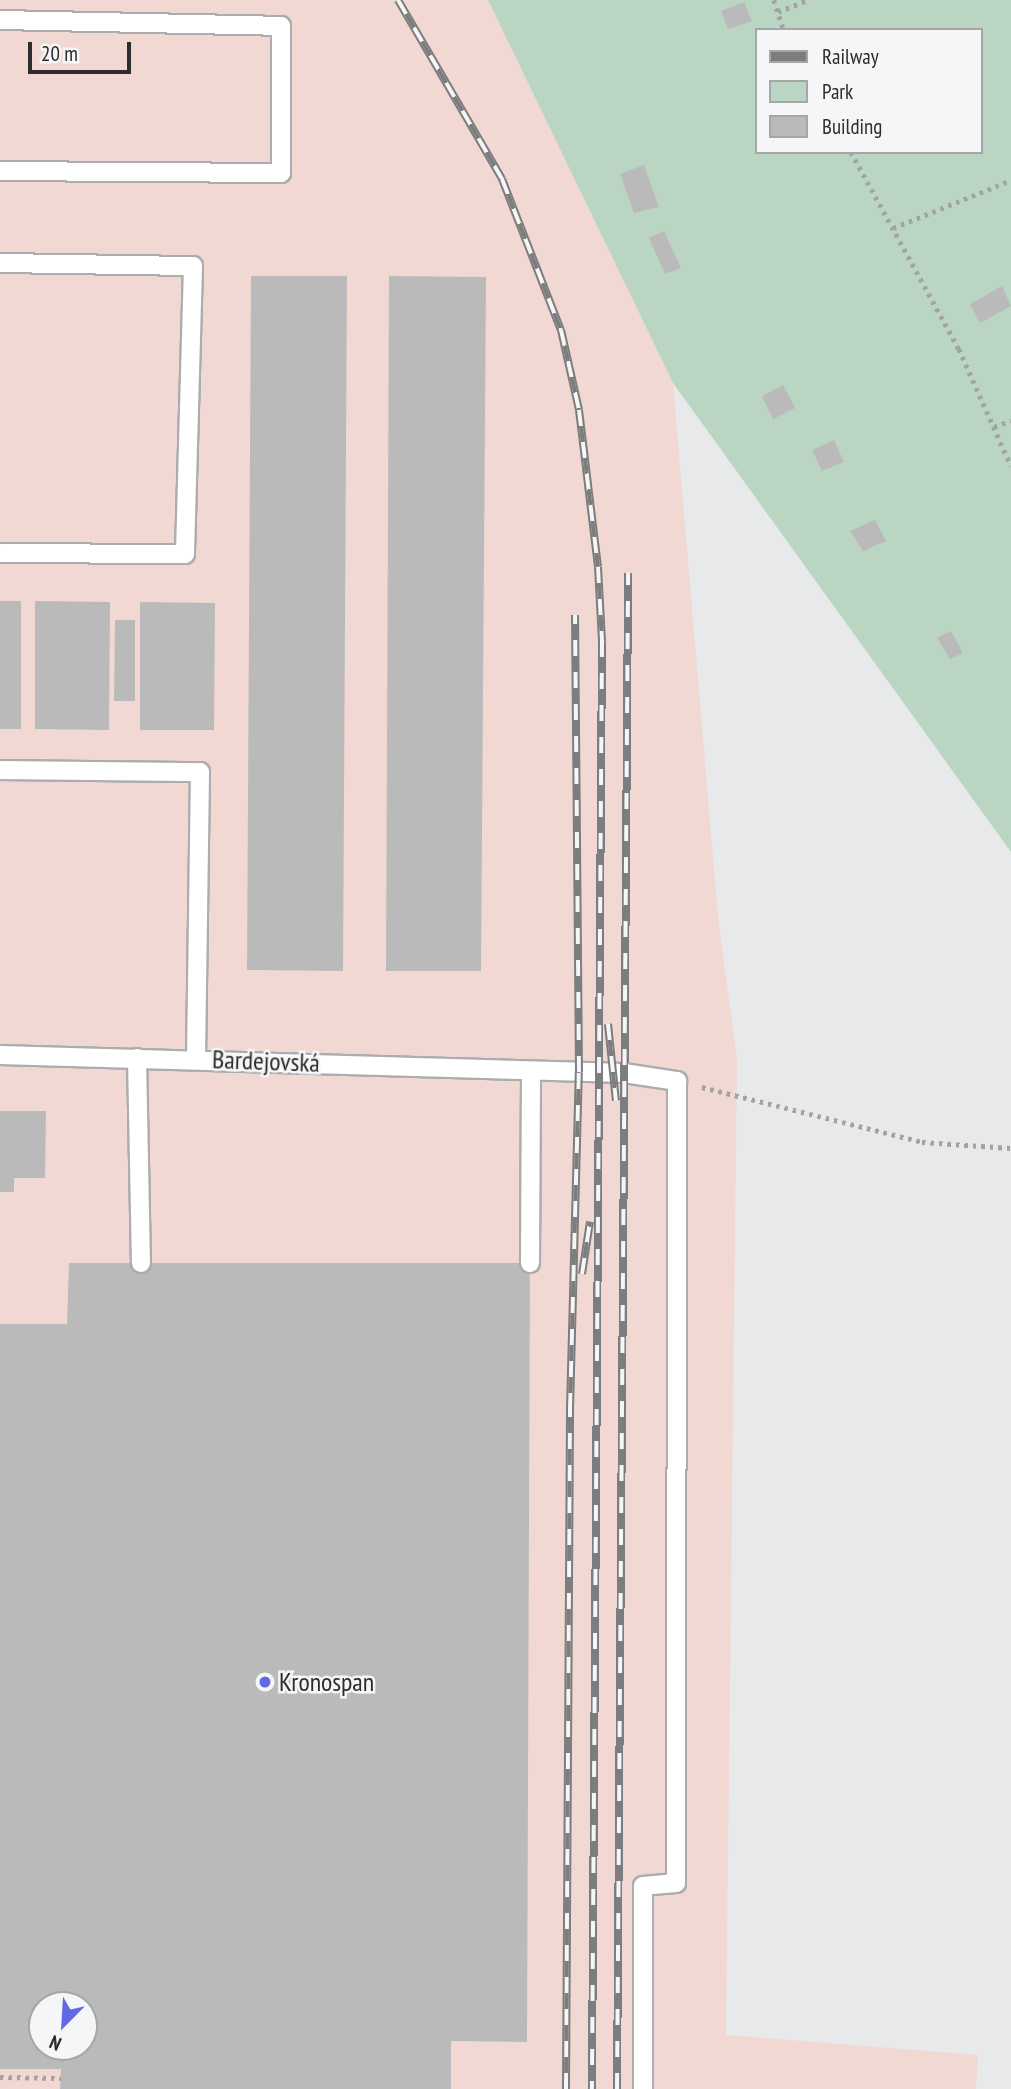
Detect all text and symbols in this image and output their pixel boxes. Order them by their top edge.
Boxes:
scale bar [32,28,135,72]
legend [755,28,983,154]
text: 20 m [41,40,78,67]
text: Railway [822,43,879,70]
text: Park [822,78,853,105]
text: Building [822,113,882,140]
street label: Bardejovská [212,1044,320,1078]
place label: Kronospan [279,1666,374,1698]
marker: Kronospan [257,1674,273,1690]
north arrow [28,1991,98,2061]
text: N [46,2030,65,2056]

